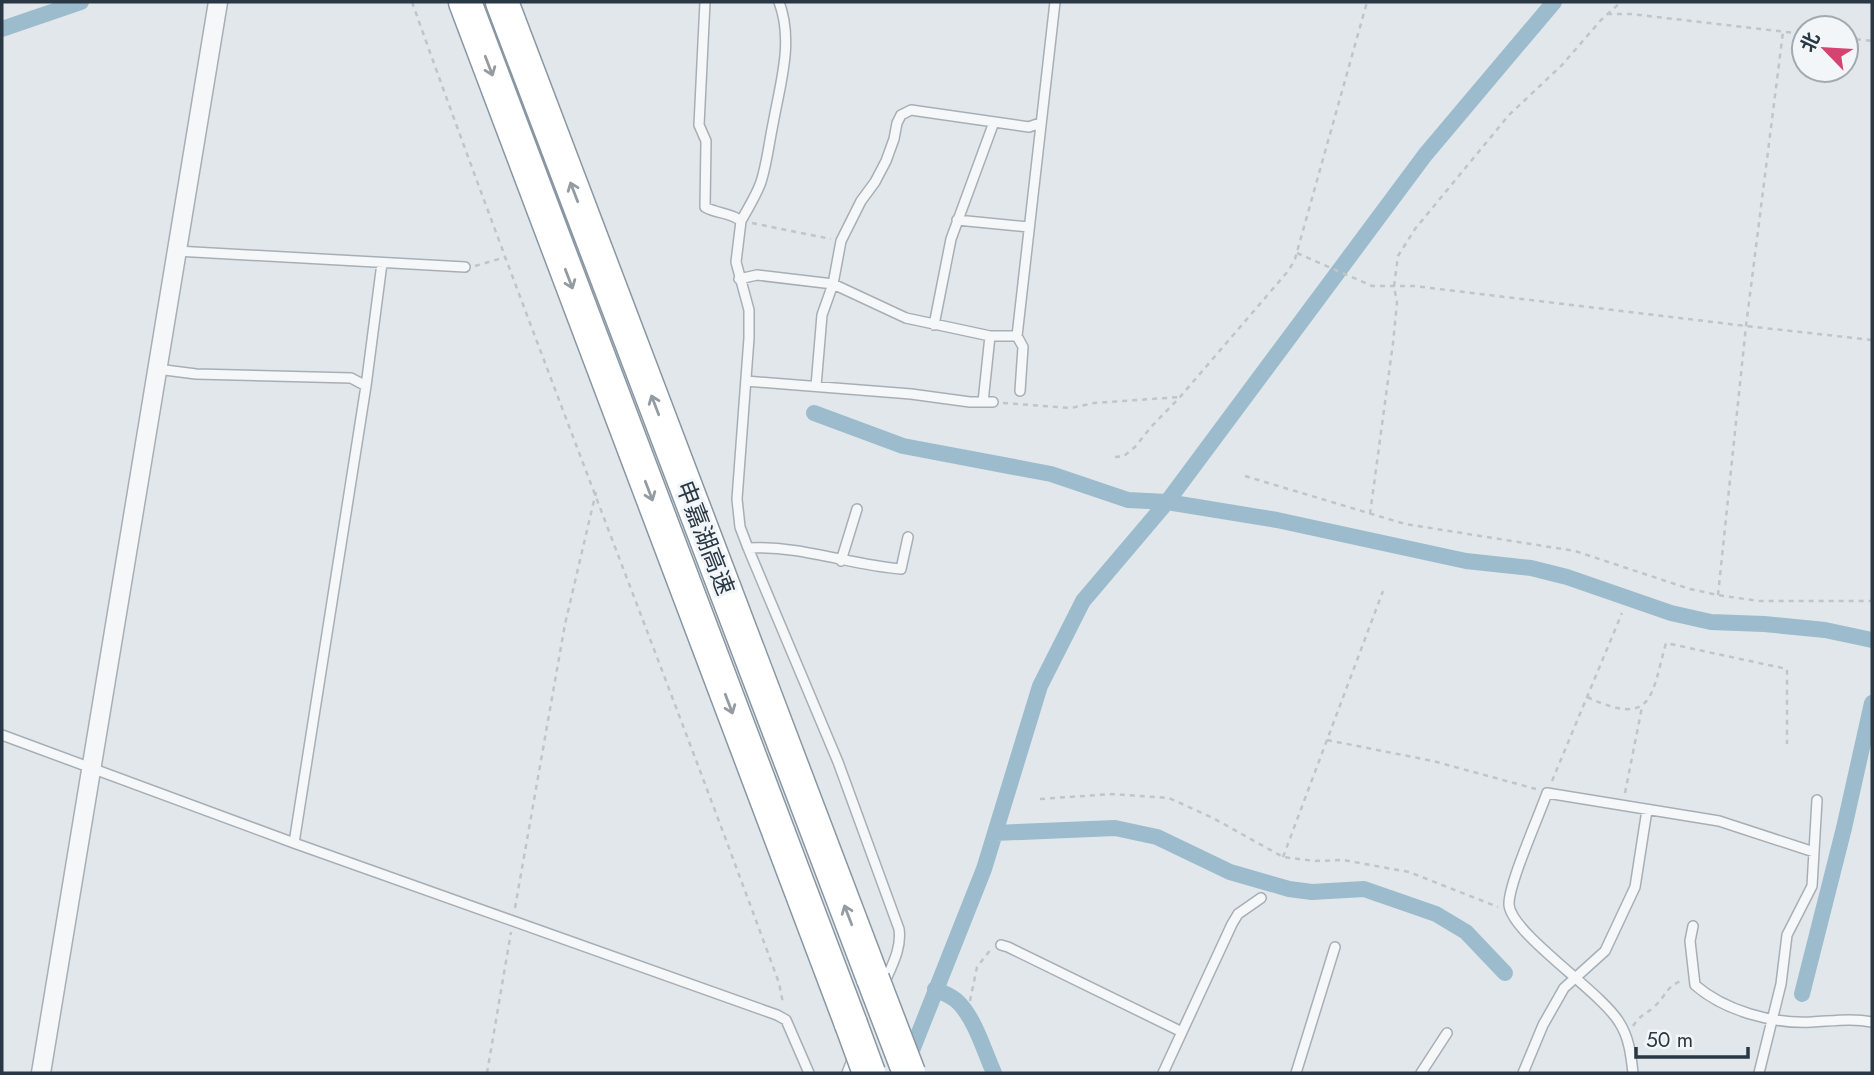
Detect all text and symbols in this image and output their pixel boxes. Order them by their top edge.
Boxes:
north arrow [1790,14,1860,84]
text: 北 [1794,28,1826,56]
one-way arrow [484,54,496,76]
one-way arrow [567,181,579,203]
one-way arrow [564,267,576,289]
one-way arrow [647,394,660,416]
street label: 申嘉湖高速 [668,476,743,600]
one-way arrow [644,480,657,502]
one-way arrow [724,693,737,715]
one-way arrow [841,905,854,926]
scale bar [1636,1016,1748,1060]
text: 50 m [1646,1025,1693,1055]

